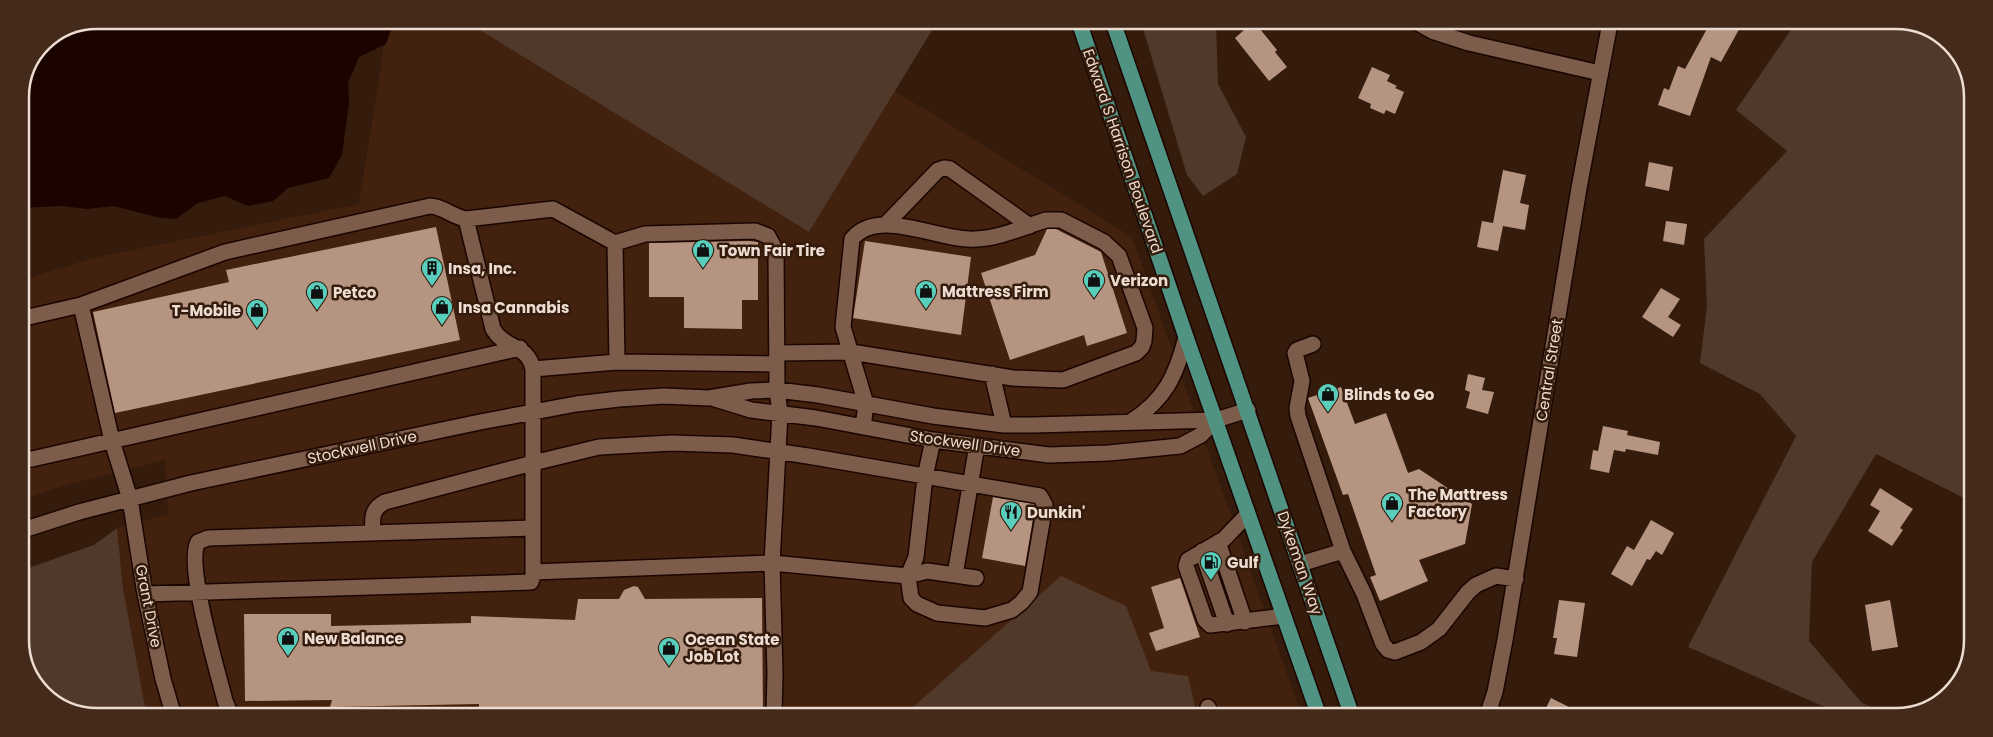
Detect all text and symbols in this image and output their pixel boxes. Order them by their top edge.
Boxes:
street label: Edward S Harrison Boulevard [1078,46,1168,256]
shop icon: Town Fair Tire [691,238,715,269]
place label: Town Fair Tire [719,240,825,261]
building icon: Insa, Inc. [420,256,444,287]
place label: Insa, Inc. [448,258,516,279]
shop icon: Verizon [1082,268,1106,299]
place label: Verizon [1110,270,1168,291]
shop icon: Mattress Firm [914,279,938,310]
shop icon: Petco [305,280,329,311]
place label: Mattress Firm [942,281,1049,302]
place label: Petco [333,282,377,303]
shop icon: Insa Cannabis [430,295,454,326]
place label: Insa Cannabis [458,297,569,318]
shop icon: T-Mobile [245,298,269,329]
place label: T-Mobile [172,300,241,321]
street label: Central Street [1531,317,1567,423]
shop icon: Blinds to Go [1316,382,1340,413]
place label: Blinds to Go [1344,384,1435,405]
street label: Stockwell Drive [305,425,419,469]
street label: Stockwell Drive [908,425,1022,461]
place label: The Mattress Factory [1408,484,1508,522]
shop icon: The Mattress Factory [1380,491,1404,522]
restaurant icon: Dunkin' [999,500,1023,531]
place label: Dunkin' [1027,502,1085,523]
street label: Dykeman Way [1272,508,1328,618]
fuel station icon: Gulf [1199,550,1223,581]
place label: Gulf [1227,552,1259,573]
street label: Grant Drive [131,563,167,649]
shop icon: New Balance [276,626,300,657]
place label: New Balance [304,628,404,649]
place label: Ocean State Job Lot [685,629,779,667]
shop icon: Ocean State Job Lot [657,636,681,667]

